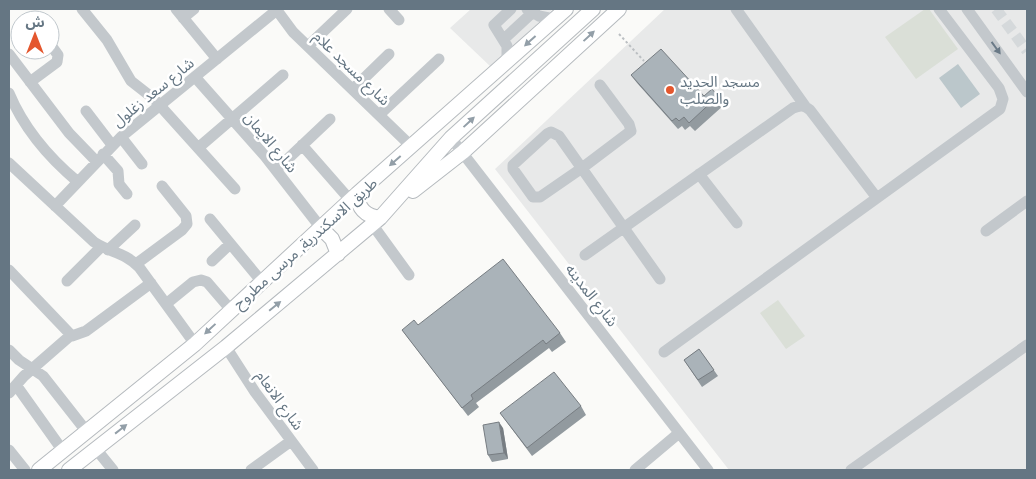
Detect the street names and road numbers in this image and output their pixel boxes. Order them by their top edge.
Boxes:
street label: شارع مسجد علام [308,27,394,112]
street label: شارع سعد زغلول [109,54,200,133]
street label: شارع الايمان [238,108,301,178]
street label: طريق الاسكندرية, مرسى مطروح [230,174,383,315]
street label: شارع المدينه [559,260,622,332]
street label: شارع الانعام [250,367,307,436]

